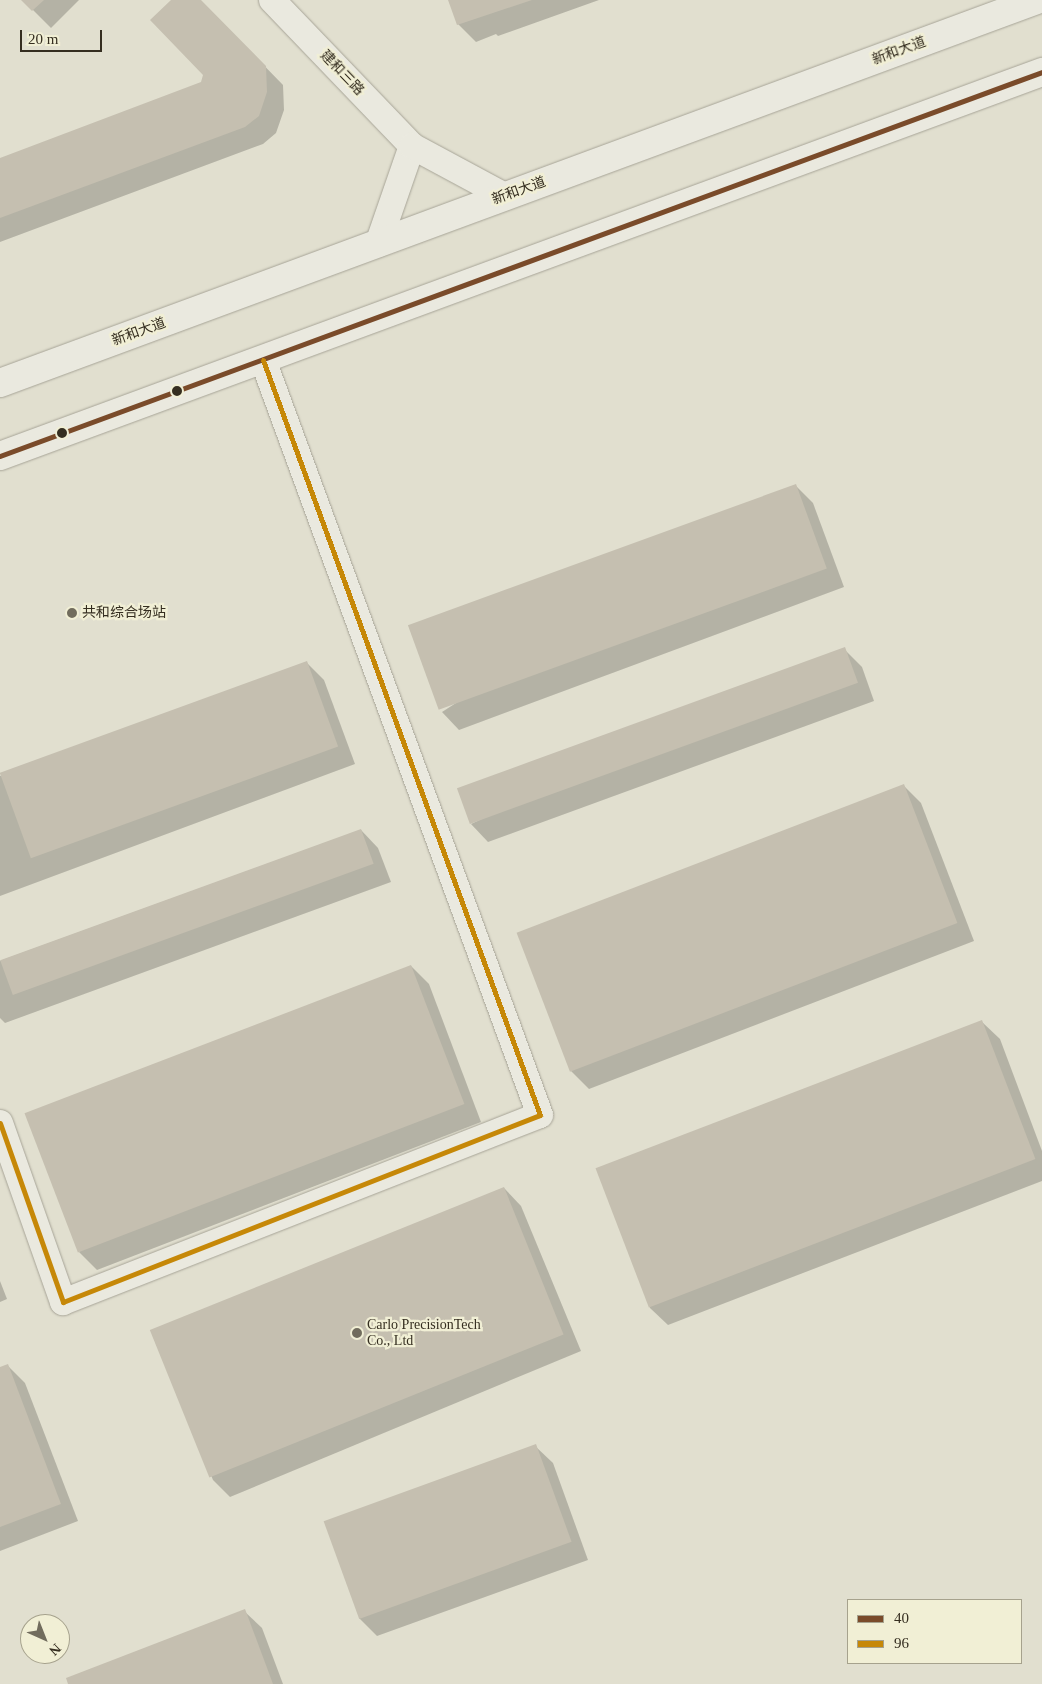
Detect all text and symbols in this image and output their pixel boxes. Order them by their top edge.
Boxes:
scale bar [22,20,105,52]
text: 20 m [28,31,58,47]
street label: 新和大道 [870,34,928,68]
street label: 建和三路 [317,47,367,99]
street label: 新和大道 [490,174,548,208]
street label: 新和大道 [110,315,168,349]
unlabelled marker [172,386,182,396]
unlabelled marker [57,428,67,438]
place label: 共和综合场站 [82,605,166,621]
marker: 共和综合场站 [66,607,78,619]
place label: Carlo PrecisionTech Co., Ltd [367,1317,481,1350]
marker: Carlo PrecisionTech Co., Ltd [351,1327,363,1339]
legend [847,1599,1022,1664]
text: 40 [894,1610,909,1626]
north arrow [20,1614,70,1664]
text: 96 [894,1635,909,1651]
text: N [46,1641,64,1658]

